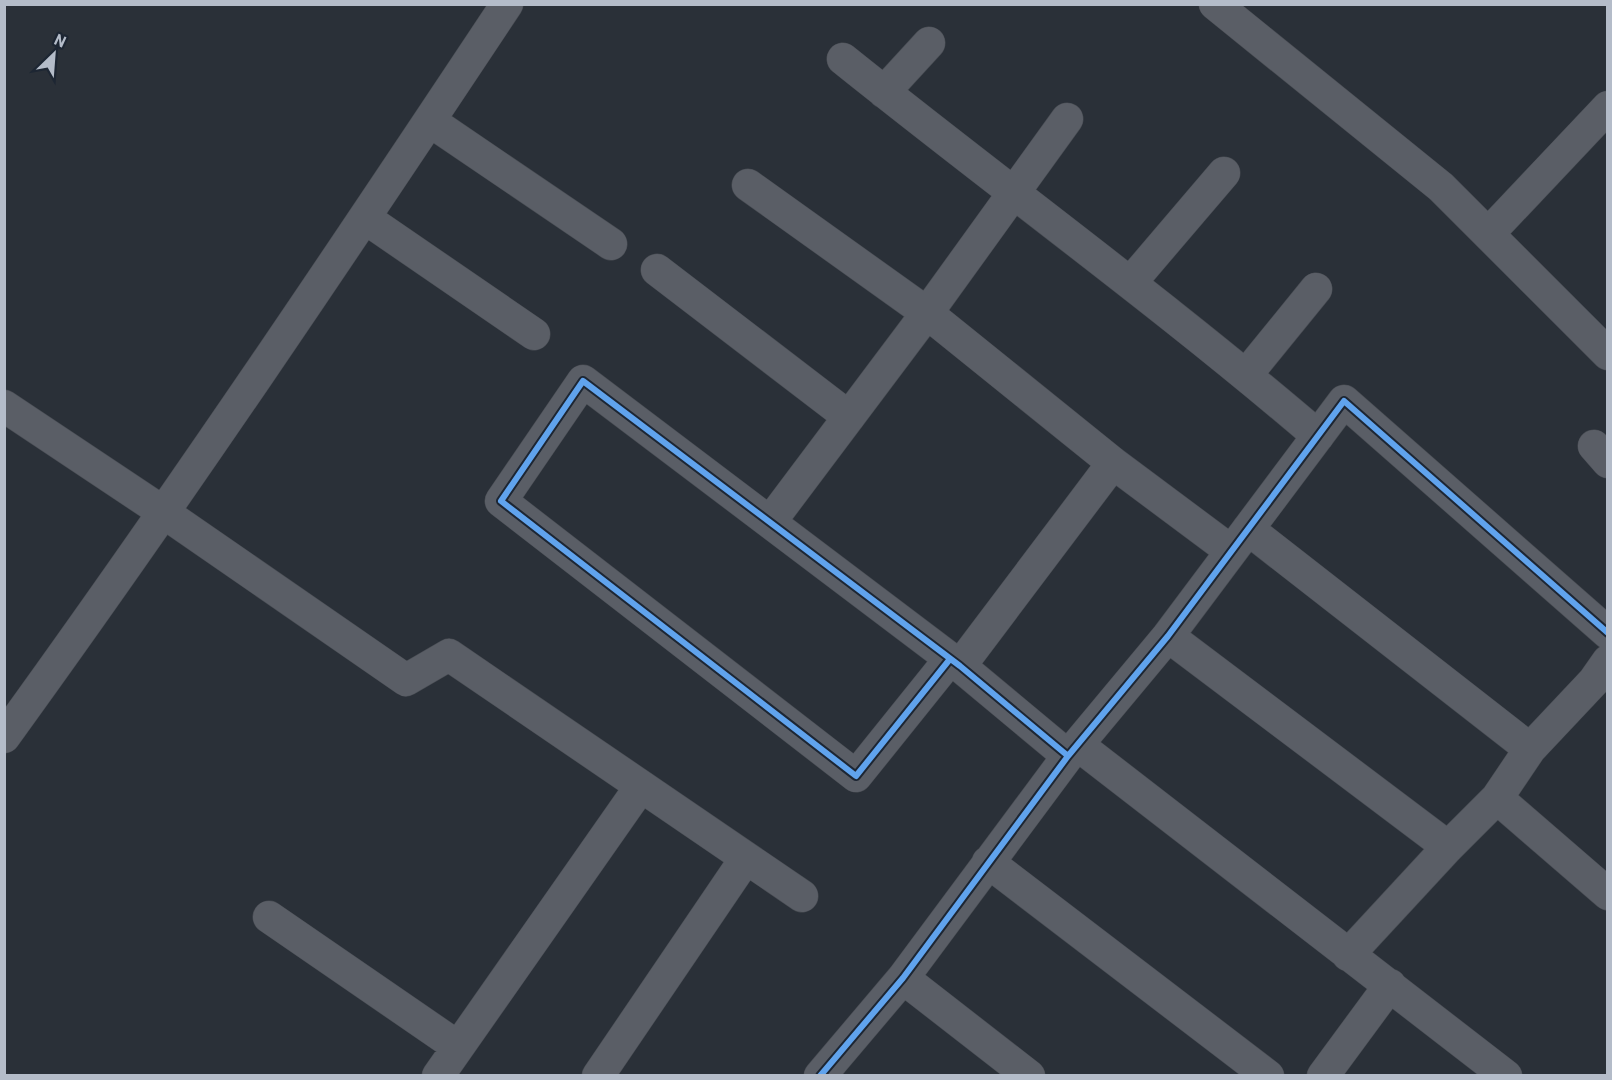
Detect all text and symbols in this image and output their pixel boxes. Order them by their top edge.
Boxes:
north arrow [24,24,84,84]
text: N [52,29,69,51]

